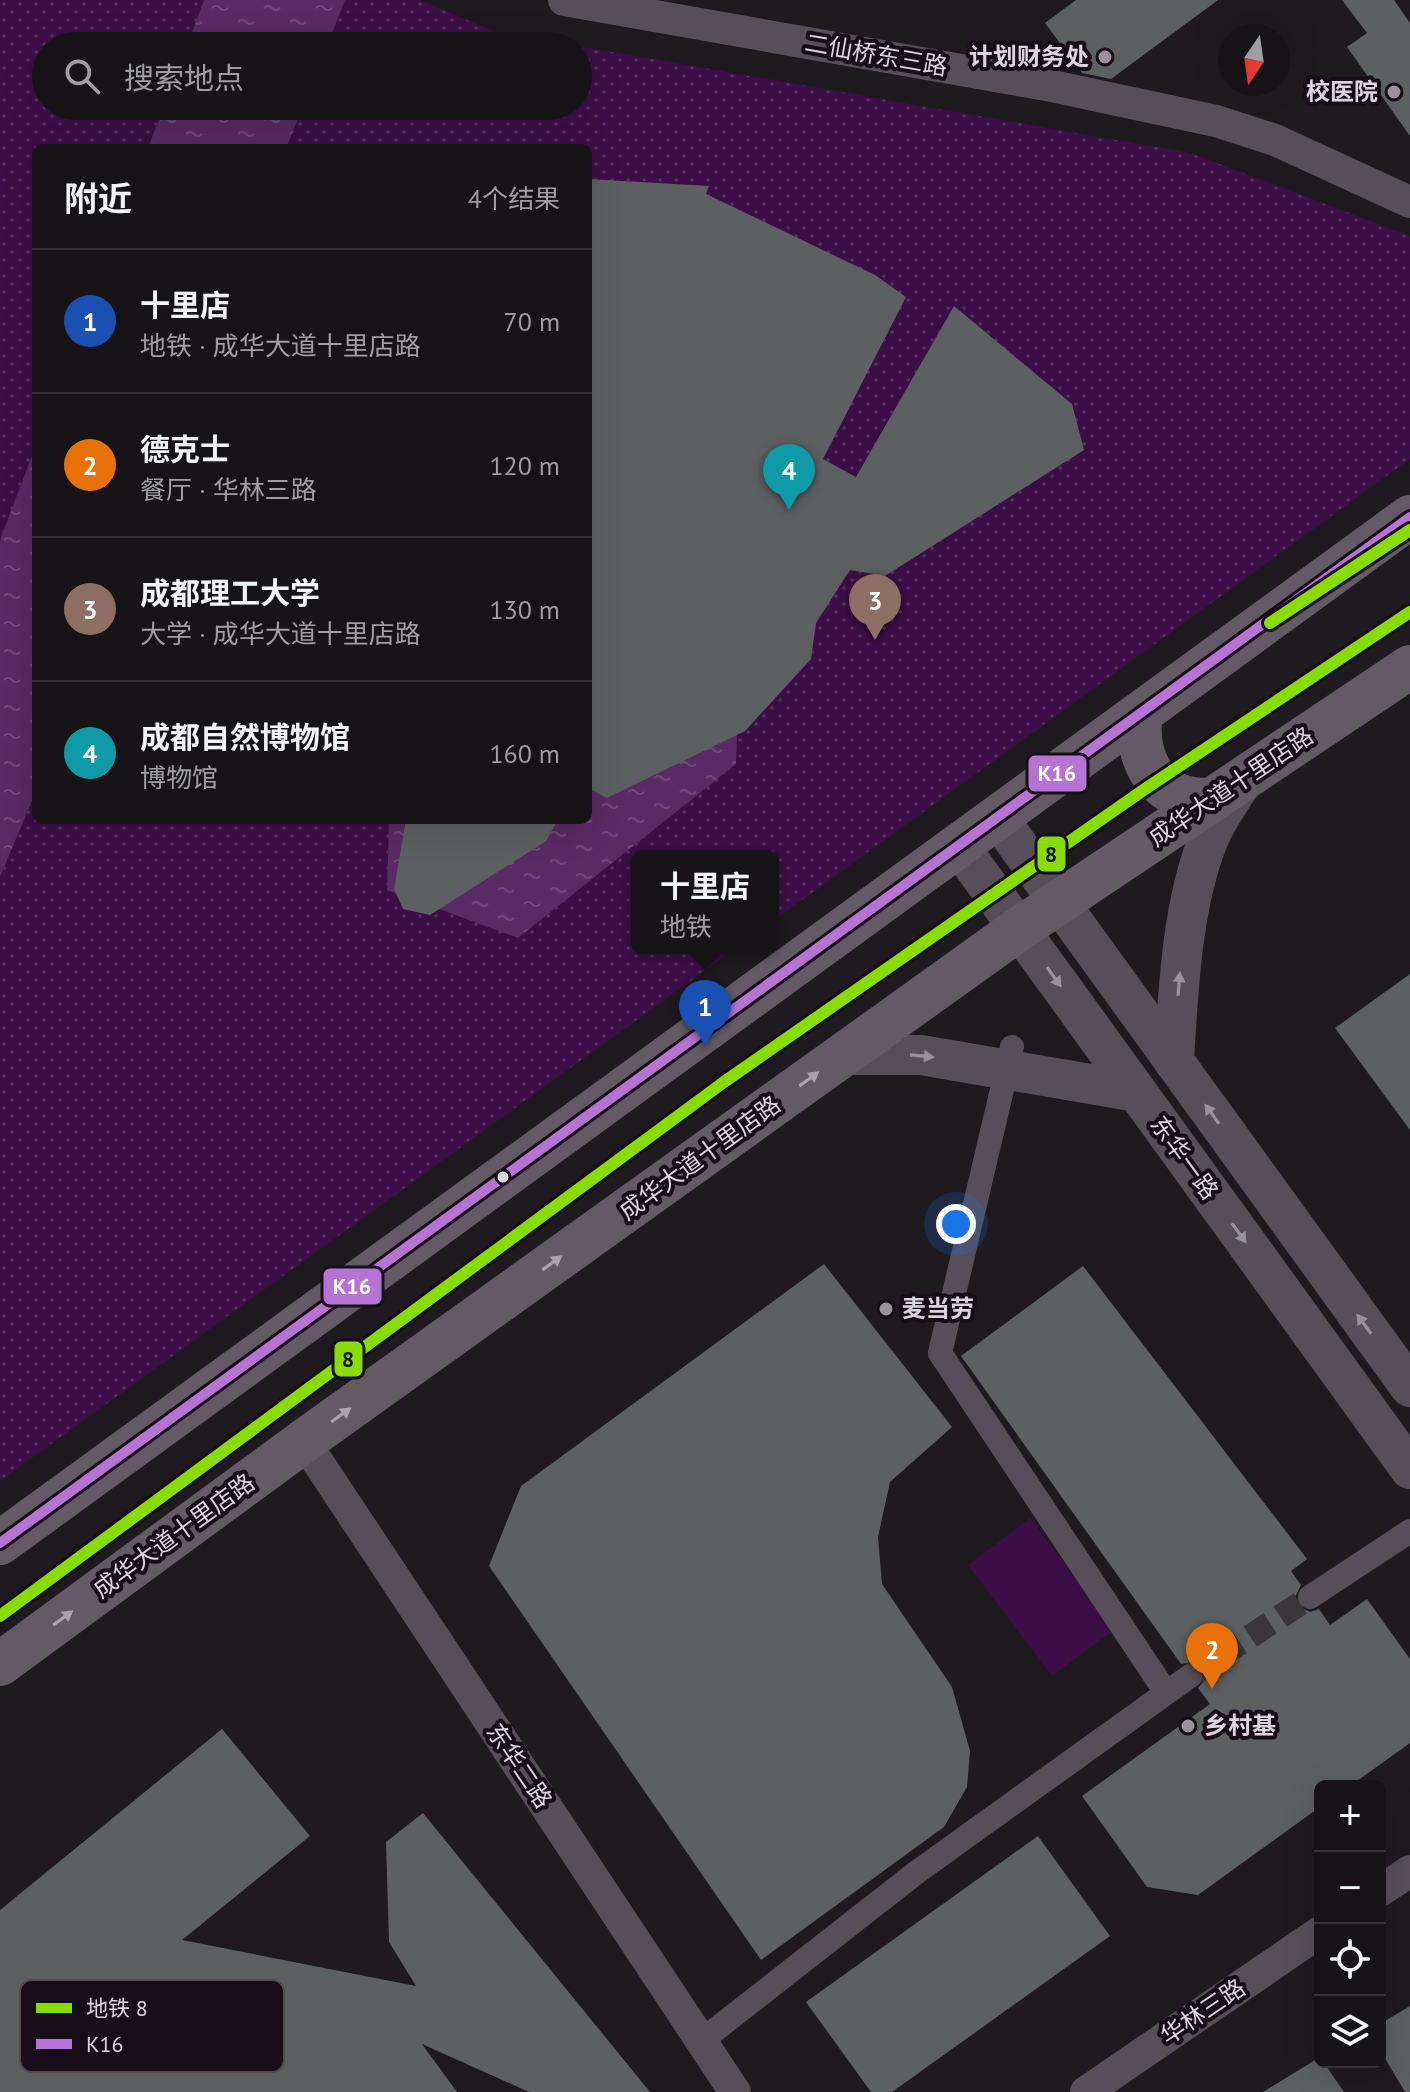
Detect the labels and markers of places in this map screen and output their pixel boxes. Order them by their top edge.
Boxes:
place label: 计划财务处 [969,41,1089,72]
marker: 计划财务处 [1096,48,1114,66]
place label: 校医院 [1306,76,1378,107]
marker: 校医院 [1385,83,1403,101]
pin: 4 [763,444,815,510]
pin: 3 [849,574,901,640]
pin: 1 [679,980,731,1046]
unlabelled marker [495,1169,511,1185]
place label: 麦当劳 [902,1293,974,1324]
marker: 麦当劳 [877,1300,895,1318]
pin: 2 [1186,1623,1238,1689]
place label: 乡村基 [1204,1710,1276,1741]
marker: 乡村基 [1179,1717,1197,1735]

